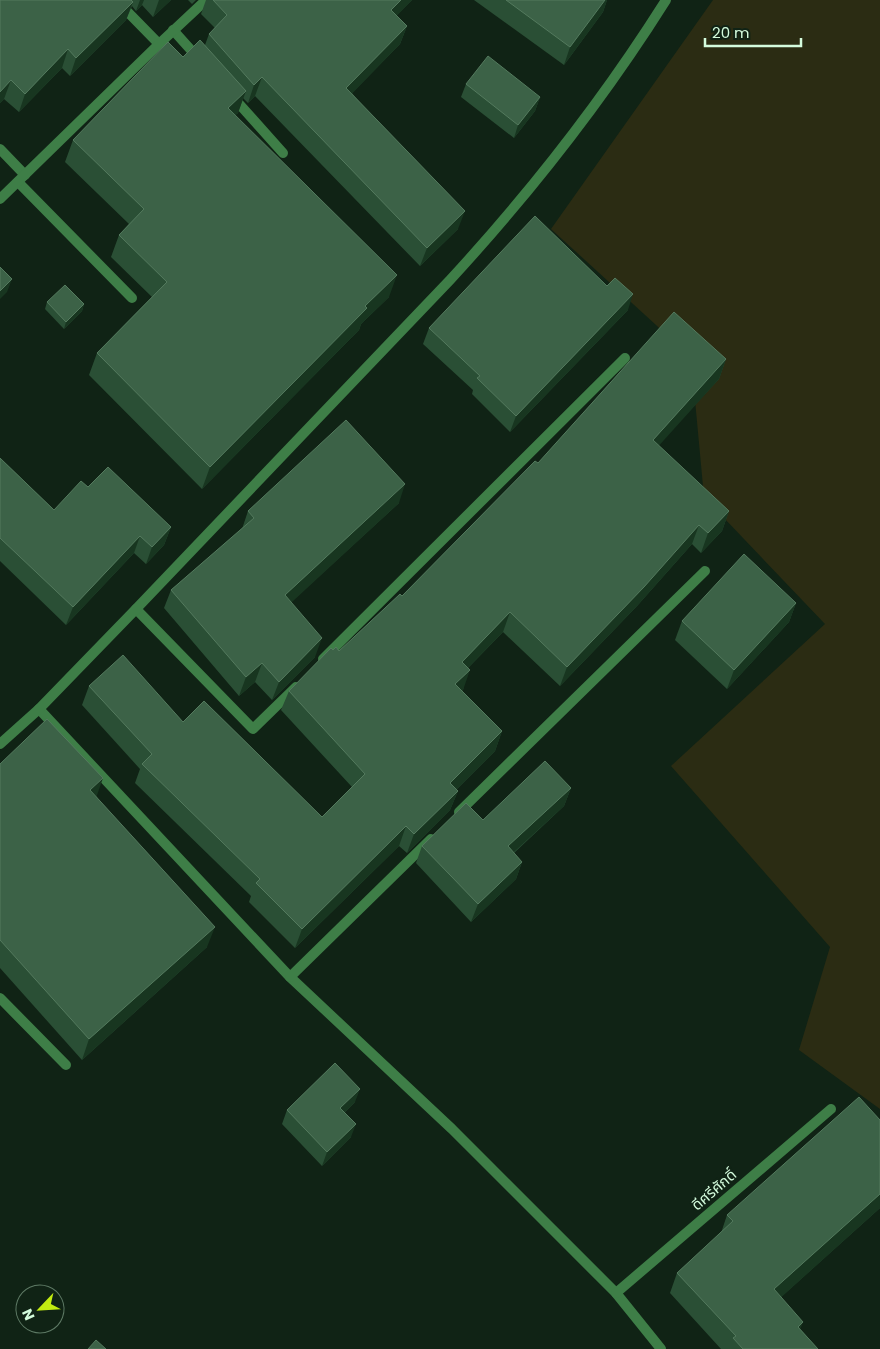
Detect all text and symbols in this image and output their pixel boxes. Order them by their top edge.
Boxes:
scale bar [705,15,801,47]
text: 20 m [712,22,750,43]
street label: ดีศรีศักดิ์ [687,1164,741,1215]
north arrow [15,1284,65,1334]
text: N [17,1305,40,1323]

